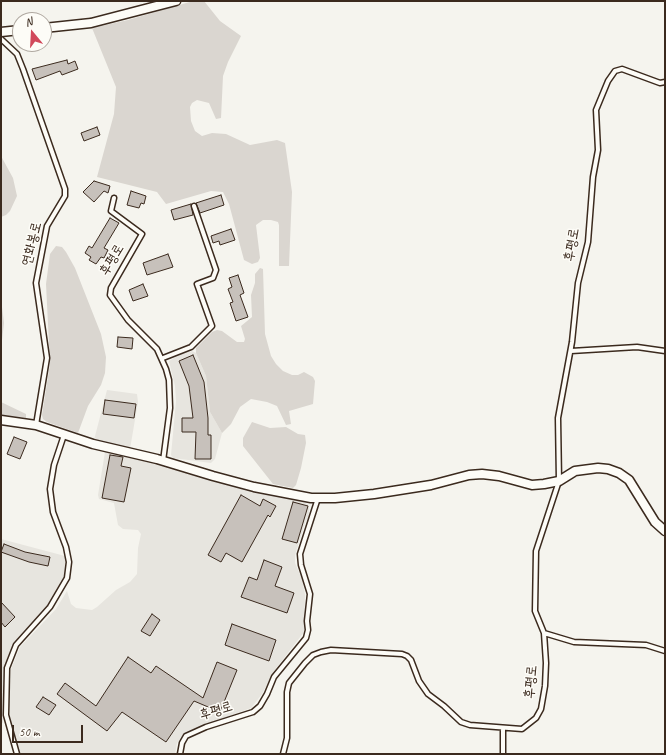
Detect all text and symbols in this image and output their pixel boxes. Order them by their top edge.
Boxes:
north arrow [12,12,52,52]
text: N [23,14,34,29]
street label: 연화봉로 [18,220,46,268]
street label: 후평로 [561,227,583,263]
street label: 후평로 [96,241,128,279]
street label: 후평로 [521,664,541,700]
street label: 후평로 [197,698,235,724]
scale bar [14,717,85,743]
text: 50 m [19,724,39,740]

